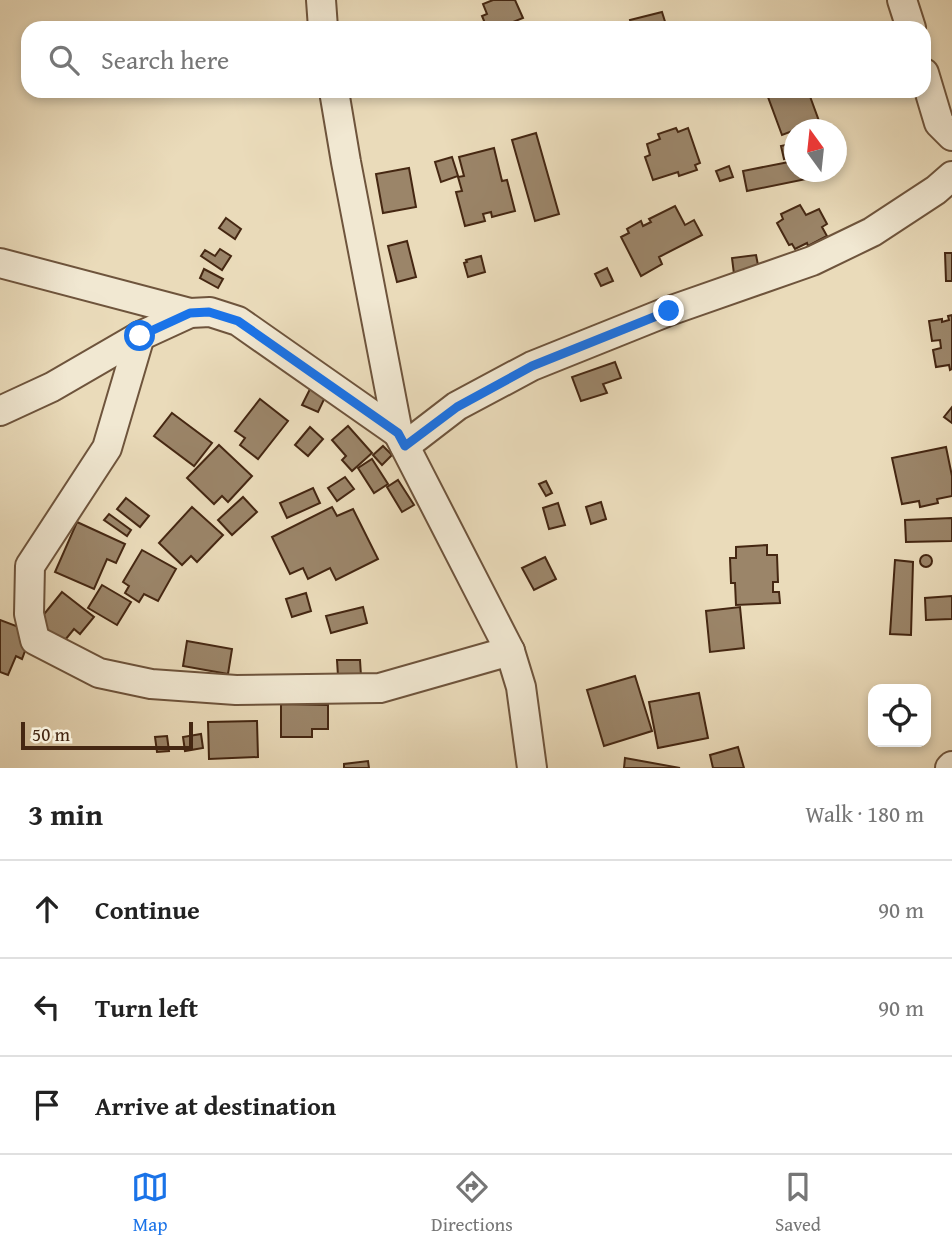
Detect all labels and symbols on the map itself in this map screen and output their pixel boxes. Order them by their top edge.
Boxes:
north arrow [784,119,847,182]
route end [653,295,684,326]
route start [124,320,155,351]
scale bar [21,719,192,751]

